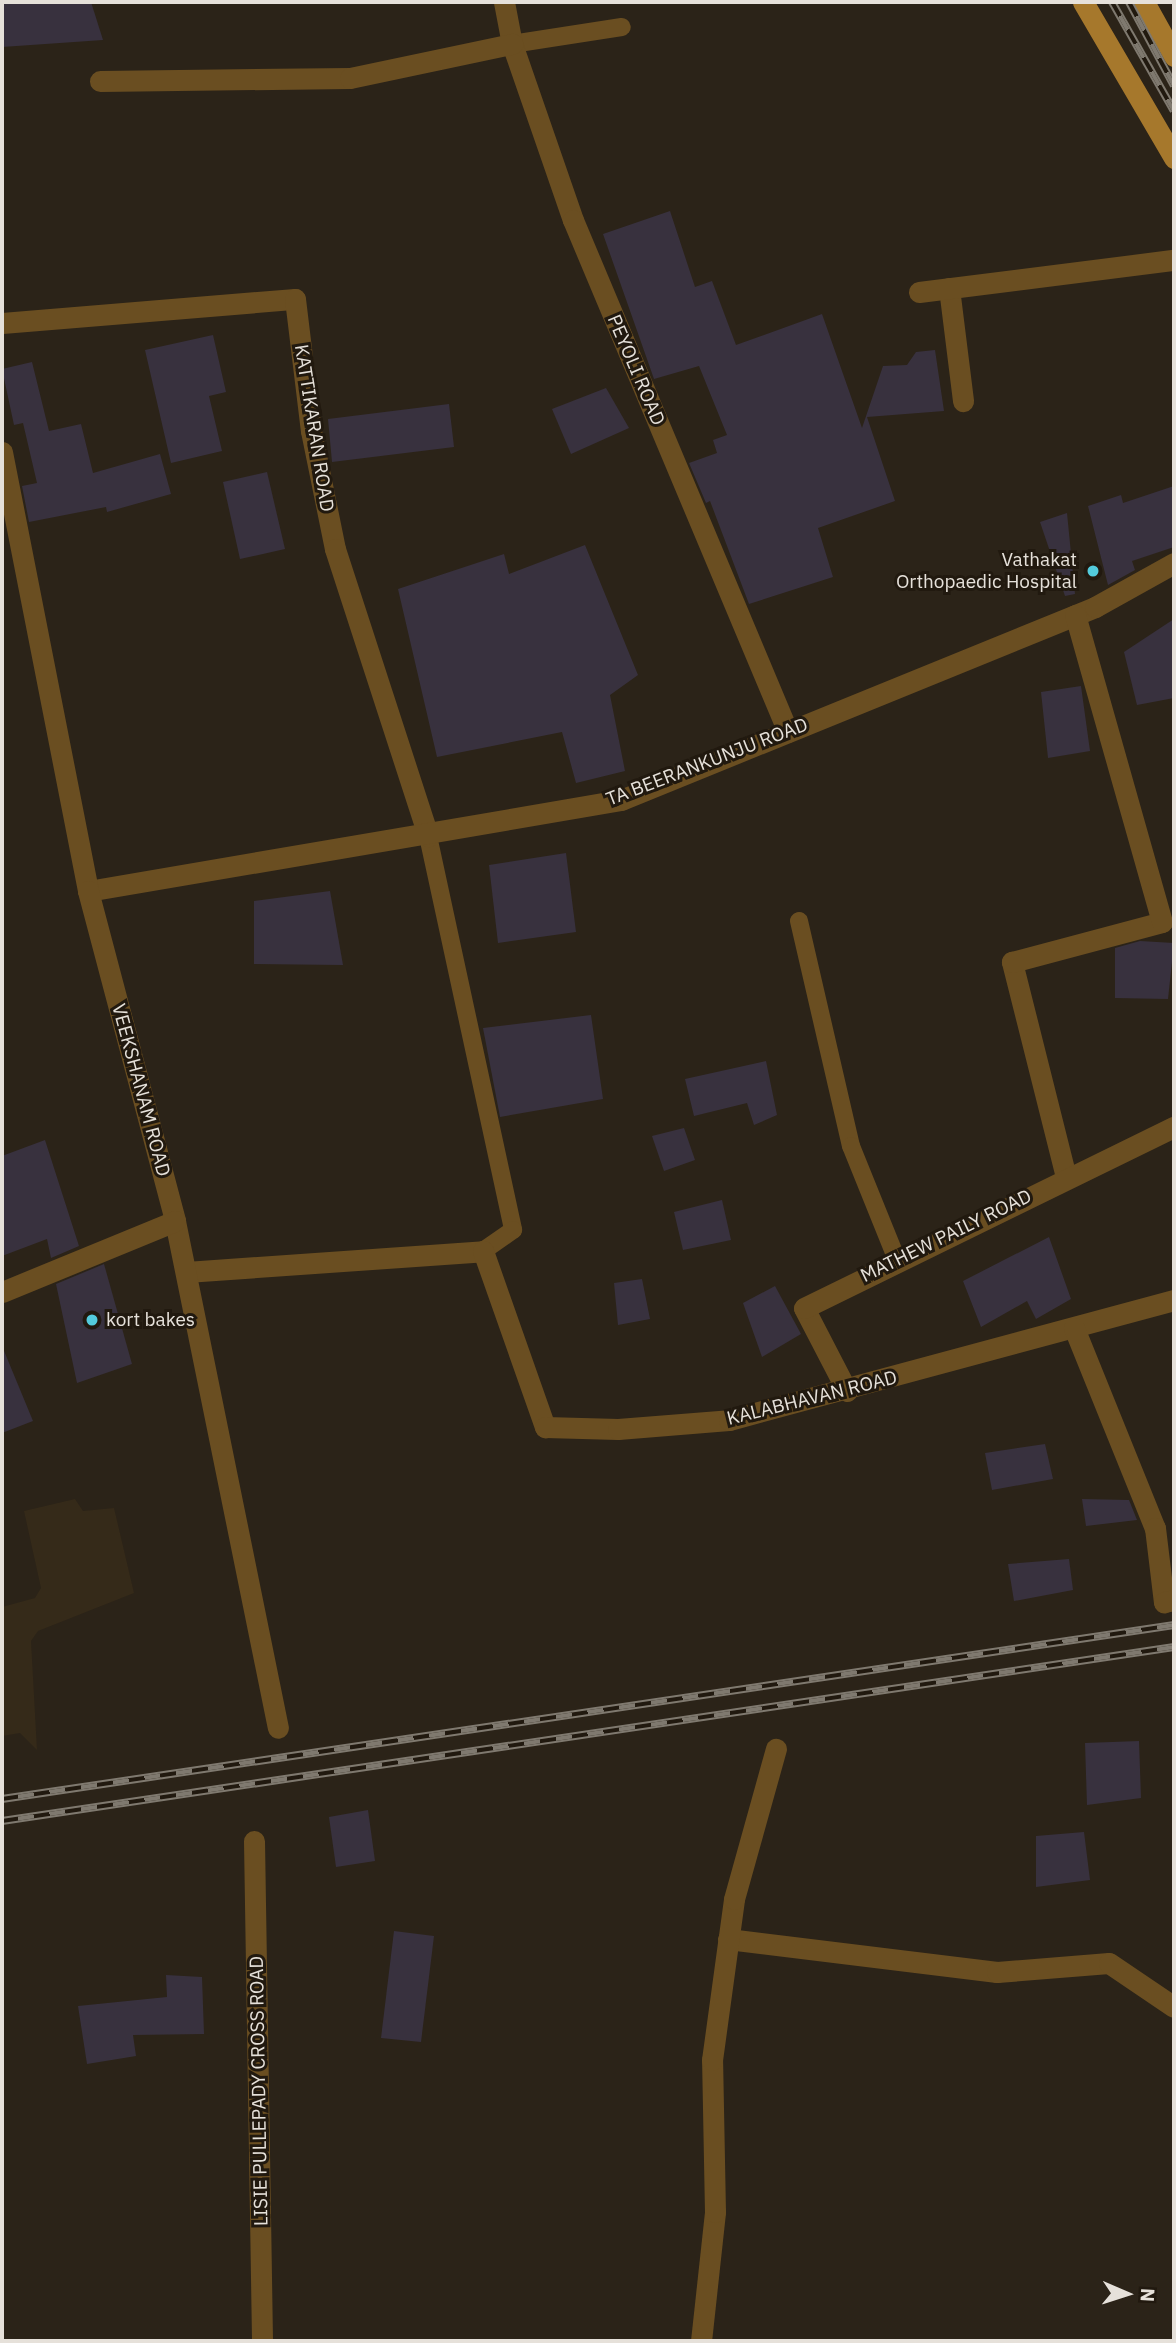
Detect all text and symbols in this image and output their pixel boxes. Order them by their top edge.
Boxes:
street label: PEYOLI ROAD [602,311,670,429]
street label: KATTIKARAN ROAD [290,343,338,513]
place label: Vathakat Orthopaedic Hospital [896,549,1077,593]
marker: Vathakat Orthopaedic Hospital [1083,561,1103,581]
street label: TA BEERANKUNJU ROAD [603,713,811,811]
street label: VEEKSHANAM ROAD [107,1001,175,1179]
street label: MATHEW PAILY ROAD [857,1185,1035,1287]
place label: kort bakes [106,1309,195,1331]
marker: kort bakes [84,1312,100,1328]
street label: KALABHAVAN ROAD [725,1366,899,1430]
street label: LISIE PULLEPADY CROSS ROAD [245,1956,273,2226]
north arrow [1092,2259,1162,2329]
text: N [1136,2288,1160,2303]

